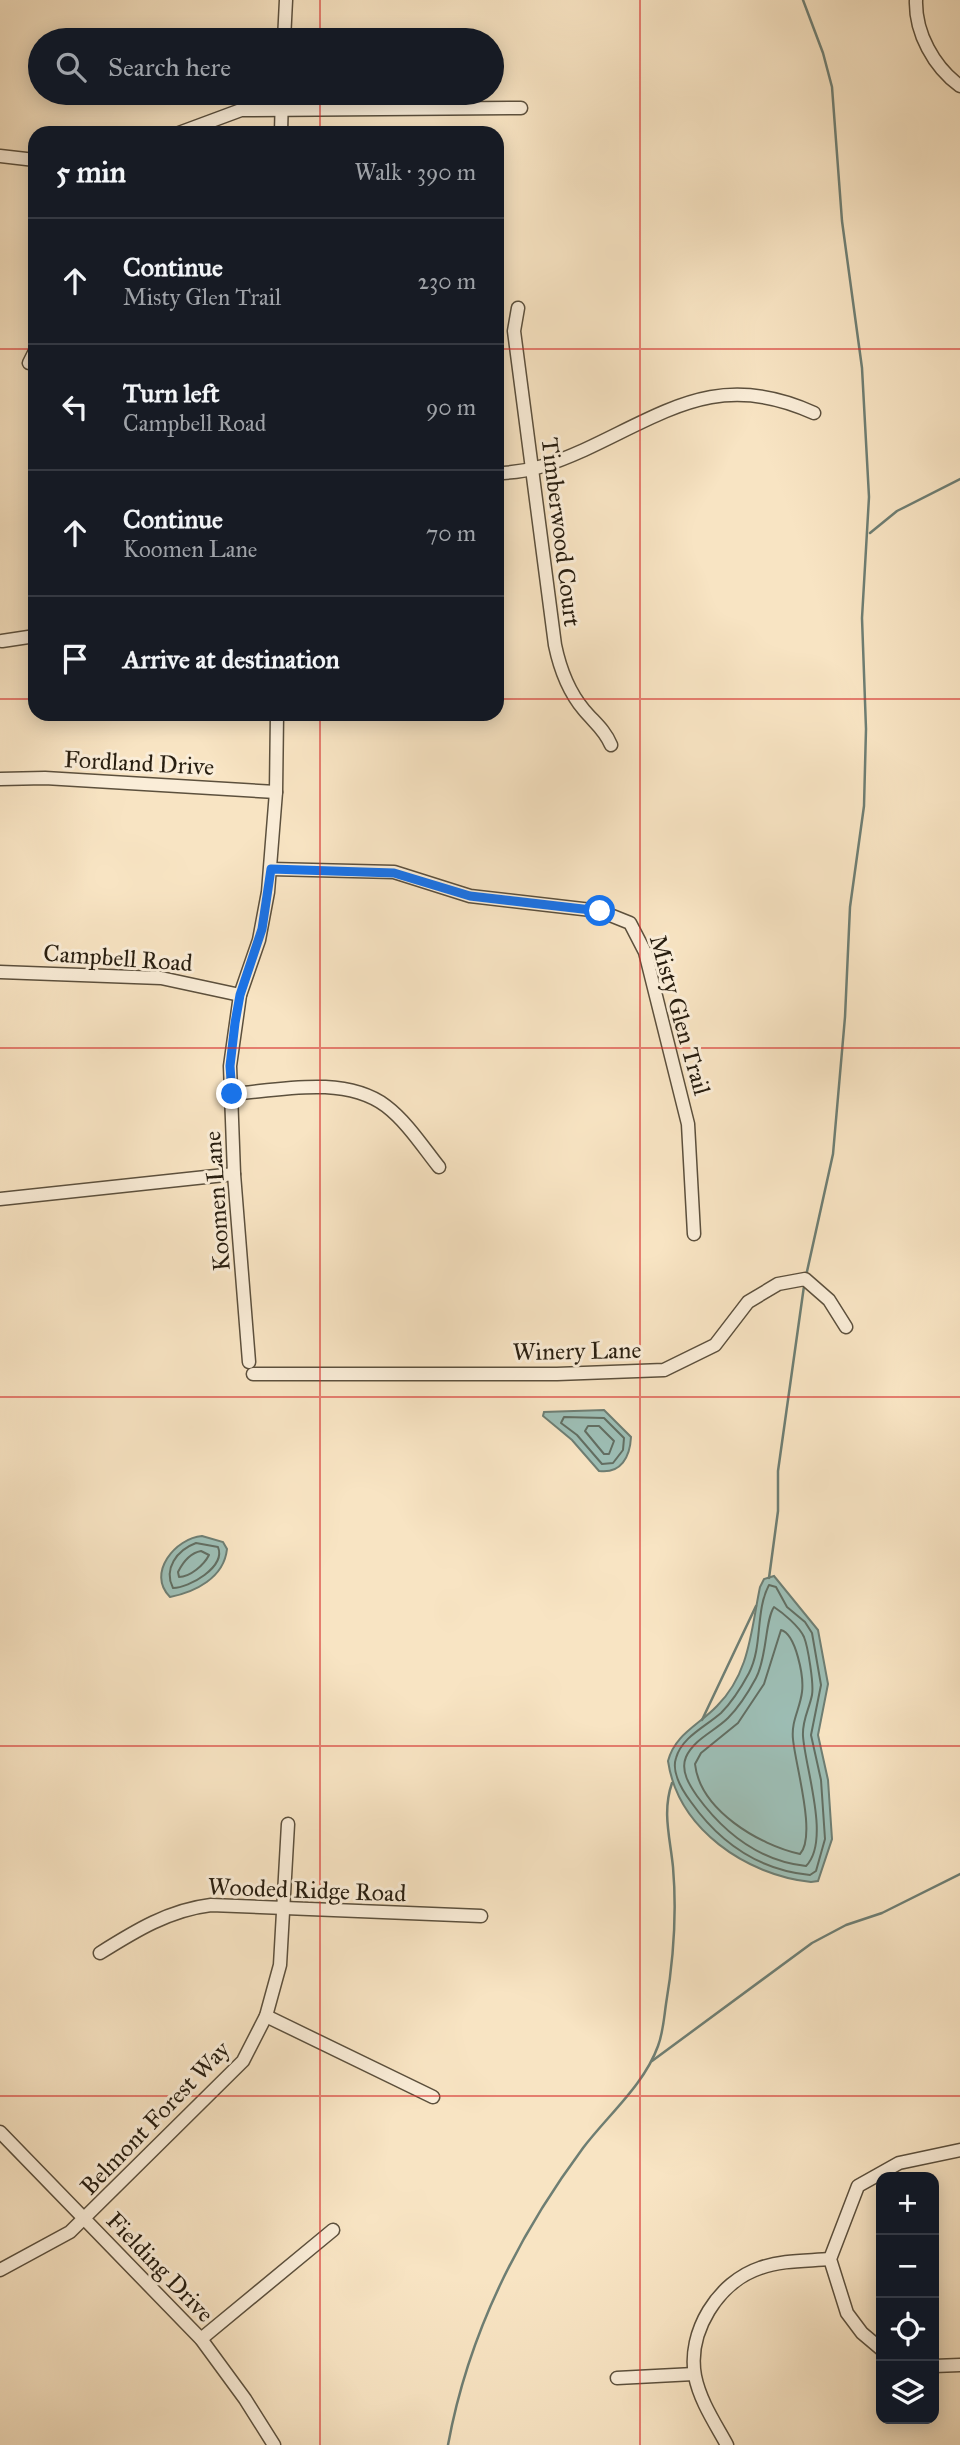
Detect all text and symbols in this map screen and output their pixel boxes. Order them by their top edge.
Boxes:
search box [28,28,504,105]
icon: search [52,48,90,86]
text: Search here [108,51,231,83]
text: 5 min [56,154,126,190]
text: Walk · 390 m [355,158,476,186]
text: Continue [123,251,223,283]
icon: ahead [56,262,94,300]
text: 230 m [418,267,476,295]
text: Misty Glen Trail [123,283,281,311]
text: Turn left [123,377,219,409]
icon: left [56,388,94,426]
text: 90 m [426,393,476,421]
text: Campbell Road [123,409,266,437]
street label: Timberwood Court [535,436,588,629]
text: Continue [123,503,223,535]
icon: ahead [56,514,94,552]
text: 70 m [426,519,476,547]
text: Koomen Lane [123,535,257,563]
icon: arrive [56,640,94,678]
text: Arrive at destination [123,643,340,675]
street label: Fordland Drive [63,744,215,782]
route start [584,895,615,926]
street label: Misty Glen Trail [643,931,717,1099]
street label: Campbell Road [42,938,194,978]
route end [216,1078,247,1109]
street label: Koomen Lane [197,1130,237,1272]
street label: Winery Lane [512,1335,642,1367]
street label: Wooded Ridge Road [207,1872,407,1908]
street label: Belmont Forest Way [74,2034,237,2201]
map controls [876,2172,939,2424]
button: + [876,2172,939,2235]
street label: Fielding Drive [100,2205,220,2329]
button: − [876,2235,939,2298]
button: locate [876,2298,939,2361]
button: layers [876,2361,939,2424]

